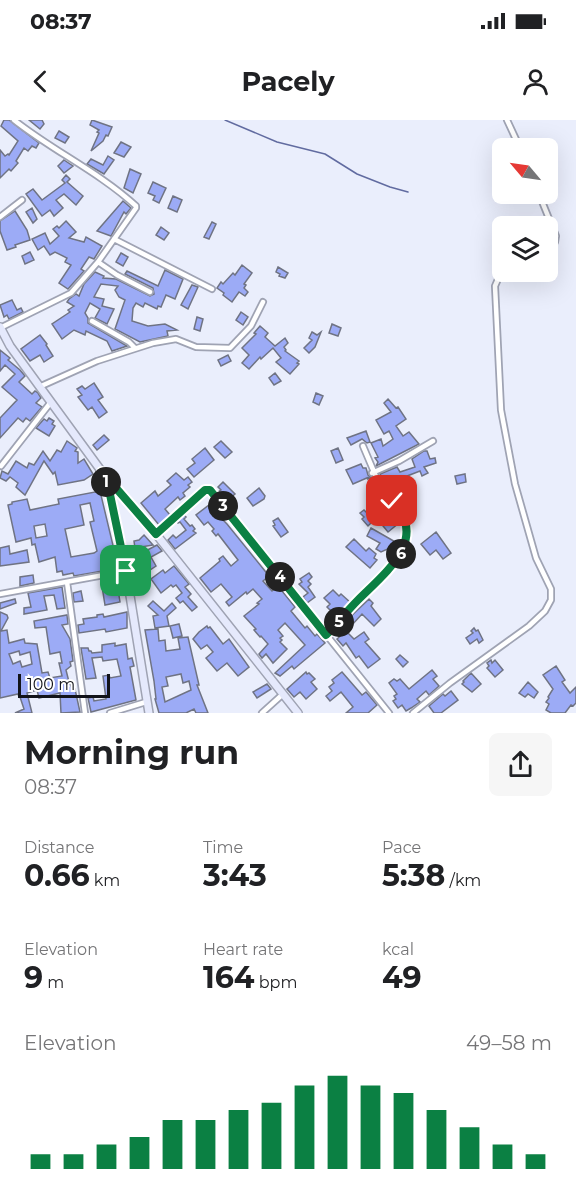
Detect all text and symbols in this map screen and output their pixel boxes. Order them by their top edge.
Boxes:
text: 08:37 [30,8,92,35]
icon: back [24,65,57,98]
text: Pacely [241,65,335,98]
icon: person [519,65,552,98]
north arrow [492,138,558,204]
map controls [492,138,558,282]
button: layers [492,216,558,282]
pin: 1 [91,467,121,497]
text: 1 [103,472,109,491]
pin [366,475,417,526]
icon: check [375,484,408,517]
pin: 3 [208,491,238,521]
text: 3 [218,496,228,515]
pin: 6 [386,539,416,569]
text: 6 [396,544,406,563]
pin [100,545,151,596]
icon: arrive [109,554,142,587]
pin: 4 [265,562,295,592]
text: 4 [274,567,286,586]
pin: 5 [324,607,354,637]
text: 5 [334,612,344,631]
scale bar [18,671,110,698]
text: 100 m [27,675,75,694]
text: Morning run [24,732,239,772]
button: share [489,733,552,796]
text: 08:37 [24,775,77,799]
text: Distance [24,838,94,857]
text: Time [203,838,243,857]
text: Pace [382,838,421,857]
text: 0.66 [24,857,90,894]
text: 3:43 [203,857,267,894]
text: 5:38 [382,857,445,894]
text: km [90,871,120,890]
text: /km [445,871,481,890]
text: Elevation [24,940,98,959]
text: Heart rate [203,940,283,959]
text: kcal [382,940,414,959]
text: 9 [24,959,43,996]
text: 164 [203,959,255,996]
text: 49 [382,959,422,996]
text: m [43,973,64,992]
text: bpm [255,973,297,992]
text: Elevation [24,1031,116,1055]
text: 49–58 m [466,1031,552,1055]

